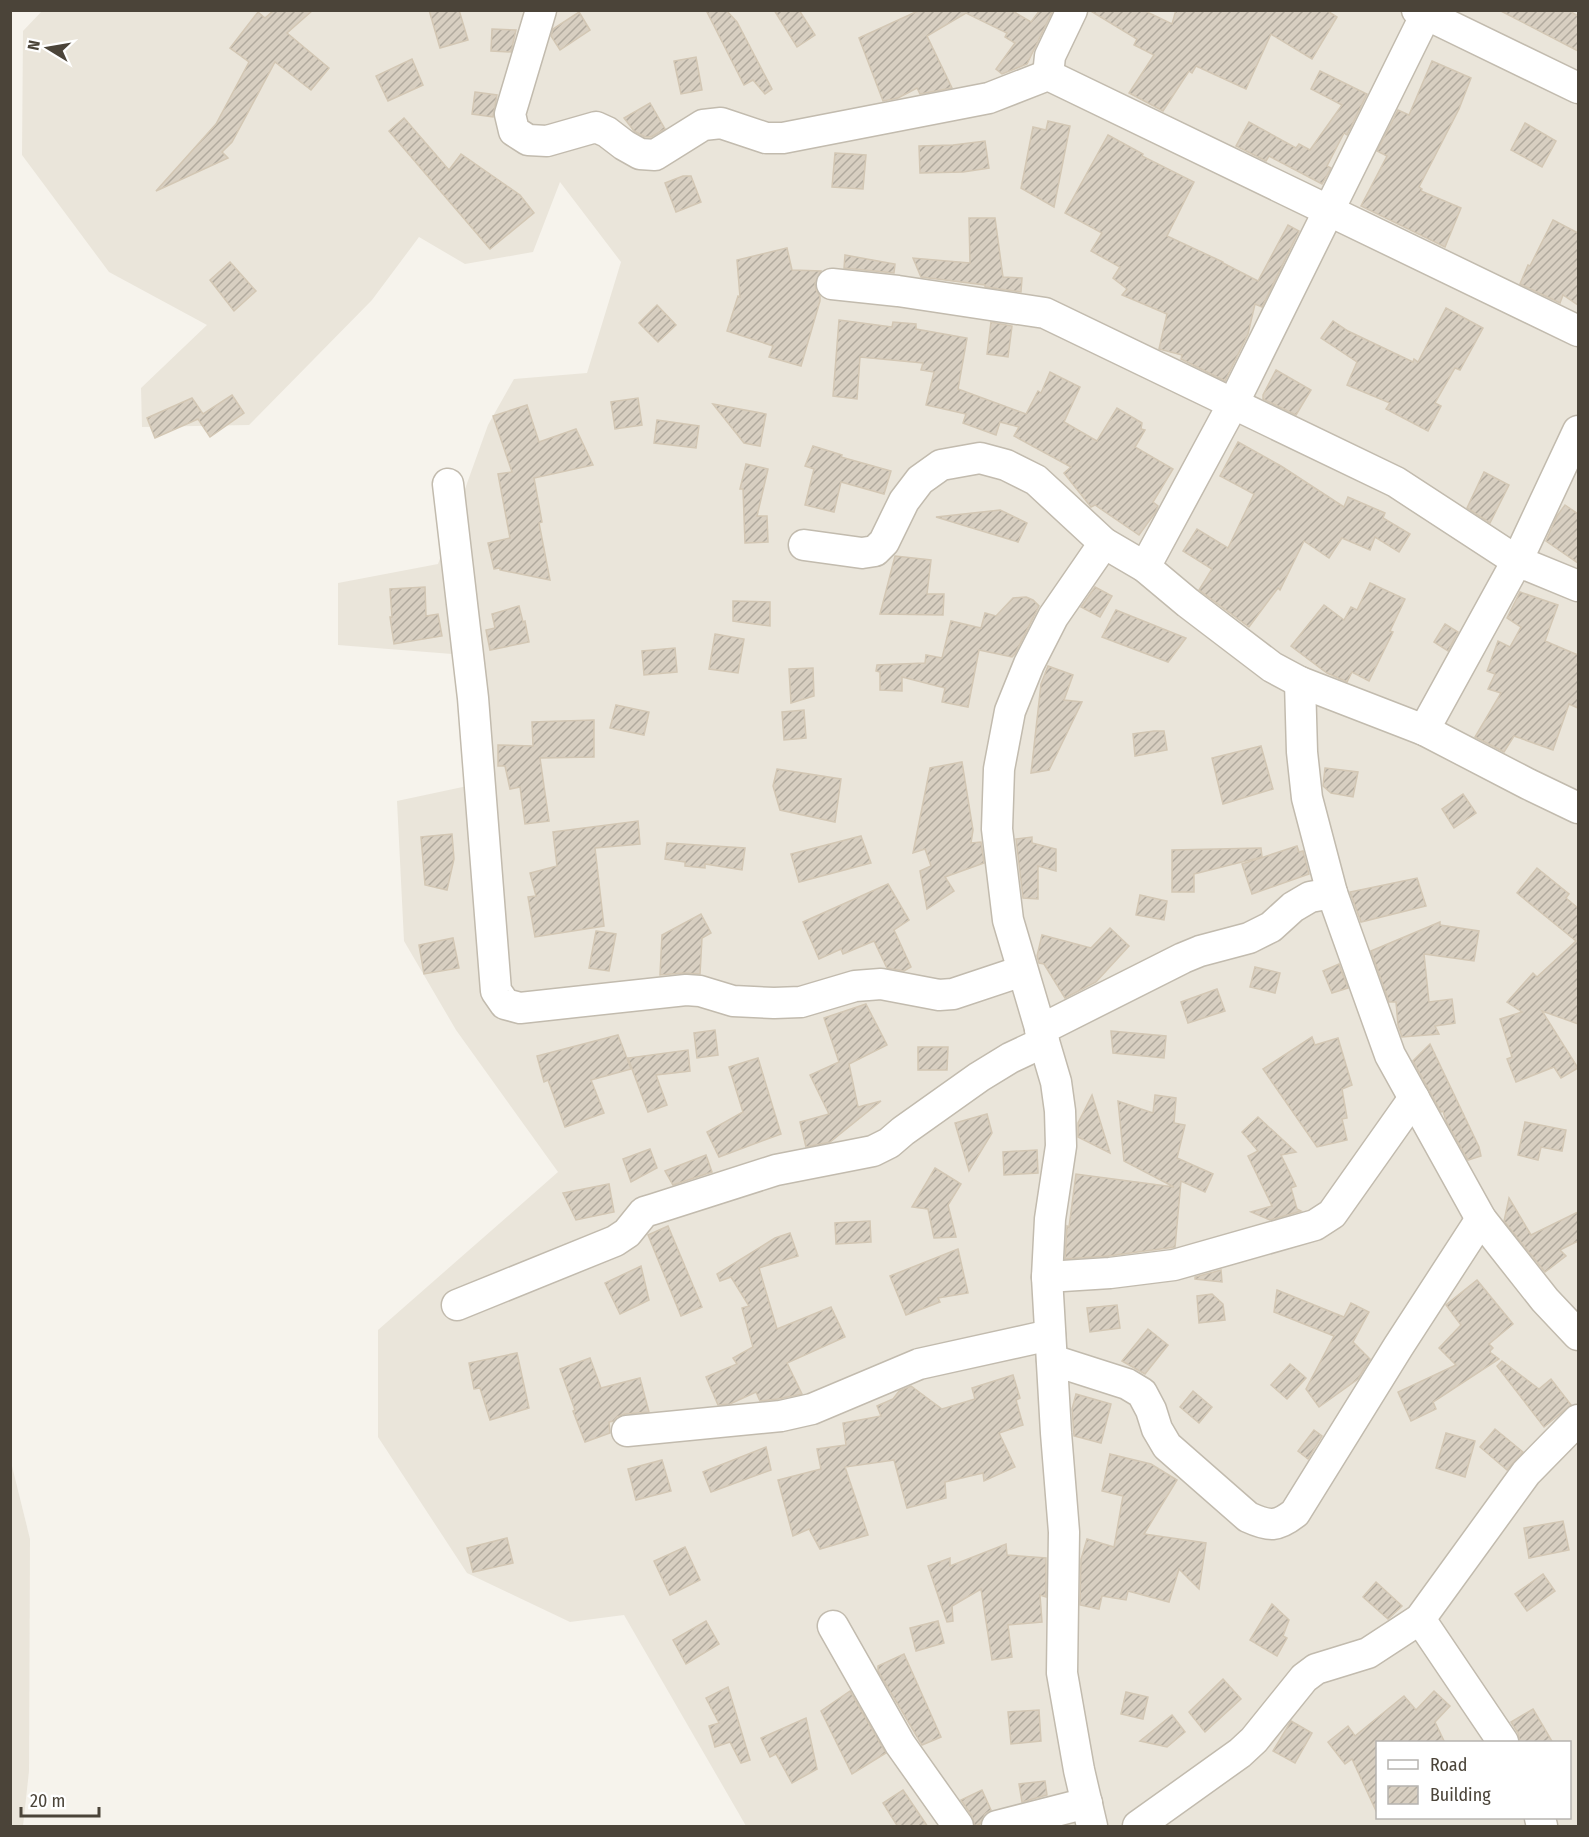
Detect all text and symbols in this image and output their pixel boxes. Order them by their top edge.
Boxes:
north arrow [18,18,78,78]
text: N [24,39,44,52]
legend [1376,1741,1571,1819]
text: Road [1430,1754,1467,1776]
scale bar [21,1780,99,1818]
text: Building [1430,1784,1491,1806]
text: 20 m [30,1790,65,1812]

